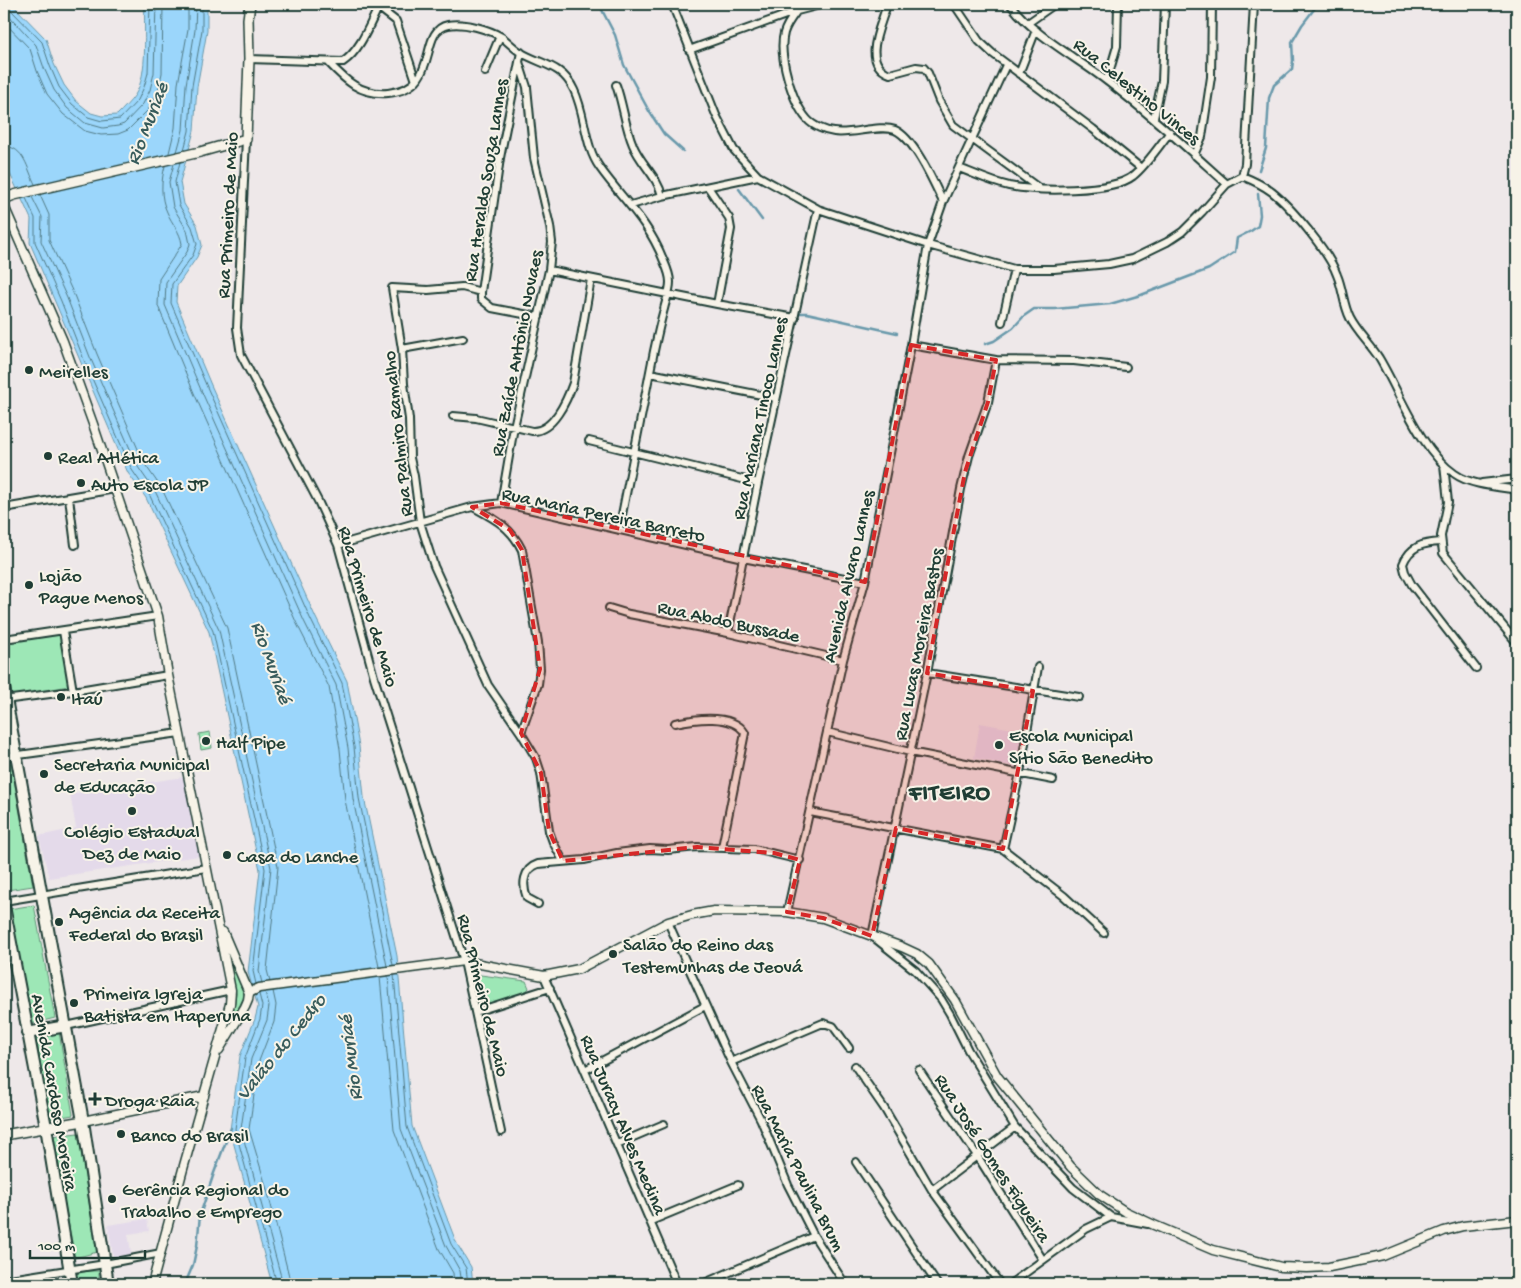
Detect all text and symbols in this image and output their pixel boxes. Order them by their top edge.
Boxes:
street label: Rua Celestino Vinces [1067,34,1205,152]
street label: Rua Heraldo Souza Lannes [460,77,515,284]
water label: Rio Muriaé [123,78,176,169]
street label: Rua Primeiro de Maio [214,131,245,299]
street label: Rua Zaíde Antônio Novaes [487,248,550,459]
street label: Rua Mariana Tinoco Lannes [729,314,794,522]
street label: Rua Palmiro Ramalho [379,349,420,518]
place label: Meirelles [39,362,109,385]
marker: Meirelles [23,364,35,376]
place label: Real Atlética [58,448,160,471]
marker: Real Atlética [42,450,54,462]
place label: Auto Escola JP [91,475,209,498]
marker: Auto Escola JP [75,477,87,489]
street label: Rua Maria Pereira Barreto [499,484,707,549]
street label: Avenida Alvaro Lannes [819,487,882,665]
street label: Rua Primeiro de Maio [331,524,402,690]
street label: Rua Lucas Moreira Bastos [890,545,951,743]
place label: Lojão Pague Menos [38,566,144,611]
marker: Lojão Pague Menos [23,579,35,591]
street label: Rua Abdo Bussade [655,597,802,650]
water label: Rio Muriaé [244,619,296,709]
place label: Itaú [71,689,103,712]
marker: Itaú [55,691,67,703]
place label: Escola Municipal Sítio São Benedito [1009,726,1153,771]
place label: Half Pipe [216,733,286,756]
marker: Half Pipe [200,735,212,747]
marker: Escola Municipal Sítio São Benedito [993,739,1005,751]
place label: Secretaria Municipal de Educação [54,755,210,800]
marker: Secretaria Municipal de Educação [38,768,50,780]
district label: FITEIRO [908,780,991,809]
marker: Colégio Estadual Dez de Maio [126,805,138,817]
place label: Colégio Estadual Dez de Maio [64,822,200,867]
place label: Casa do Lanche [237,847,359,870]
marker: Casa do Lanche [221,849,233,861]
place label: Agência da Receita Federal do Brasil [68,903,222,948]
street label: Rua Primeiro de Maio [450,912,513,1080]
marker: Agência da Receita Federal do Brasil [53,916,65,928]
place label: Salão do Reino das Testemunhas de Jeová [622,935,804,980]
marker: Salão do Reino das Testemunhas de Jeová [607,948,619,960]
place label: Primeira Igreja Batista em Itaperuna [83,984,252,1029]
water label: Valão do Cedro [233,989,334,1106]
street label: Avenida Cardoso Moreira [24,992,81,1194]
marker: Primeira Igreja Batista em Itaperuna [68,997,80,1009]
water label: Rio Muriaé [336,1012,369,1102]
street label: Rua Juracy Alves Medina [573,1032,671,1220]
street label: Rua José Gomes Figueira [928,1070,1055,1249]
street label: Rua Maria Paulina Brum [745,1081,849,1257]
place label: Droga Raia [103,1091,196,1114]
marker: Droga Raia [89,1093,101,1105]
place label: Banco do Brasil [130,1126,249,1149]
marker: Banco do Brasil [115,1128,127,1140]
place label: Gerência Regional do Trabalho e Emprego [121,1180,289,1225]
marker: Gerência Regional do Trabalho e Emprego [106,1193,118,1205]
scale bar [30,1228,145,1260]
text: 100 m [37,1238,76,1256]

